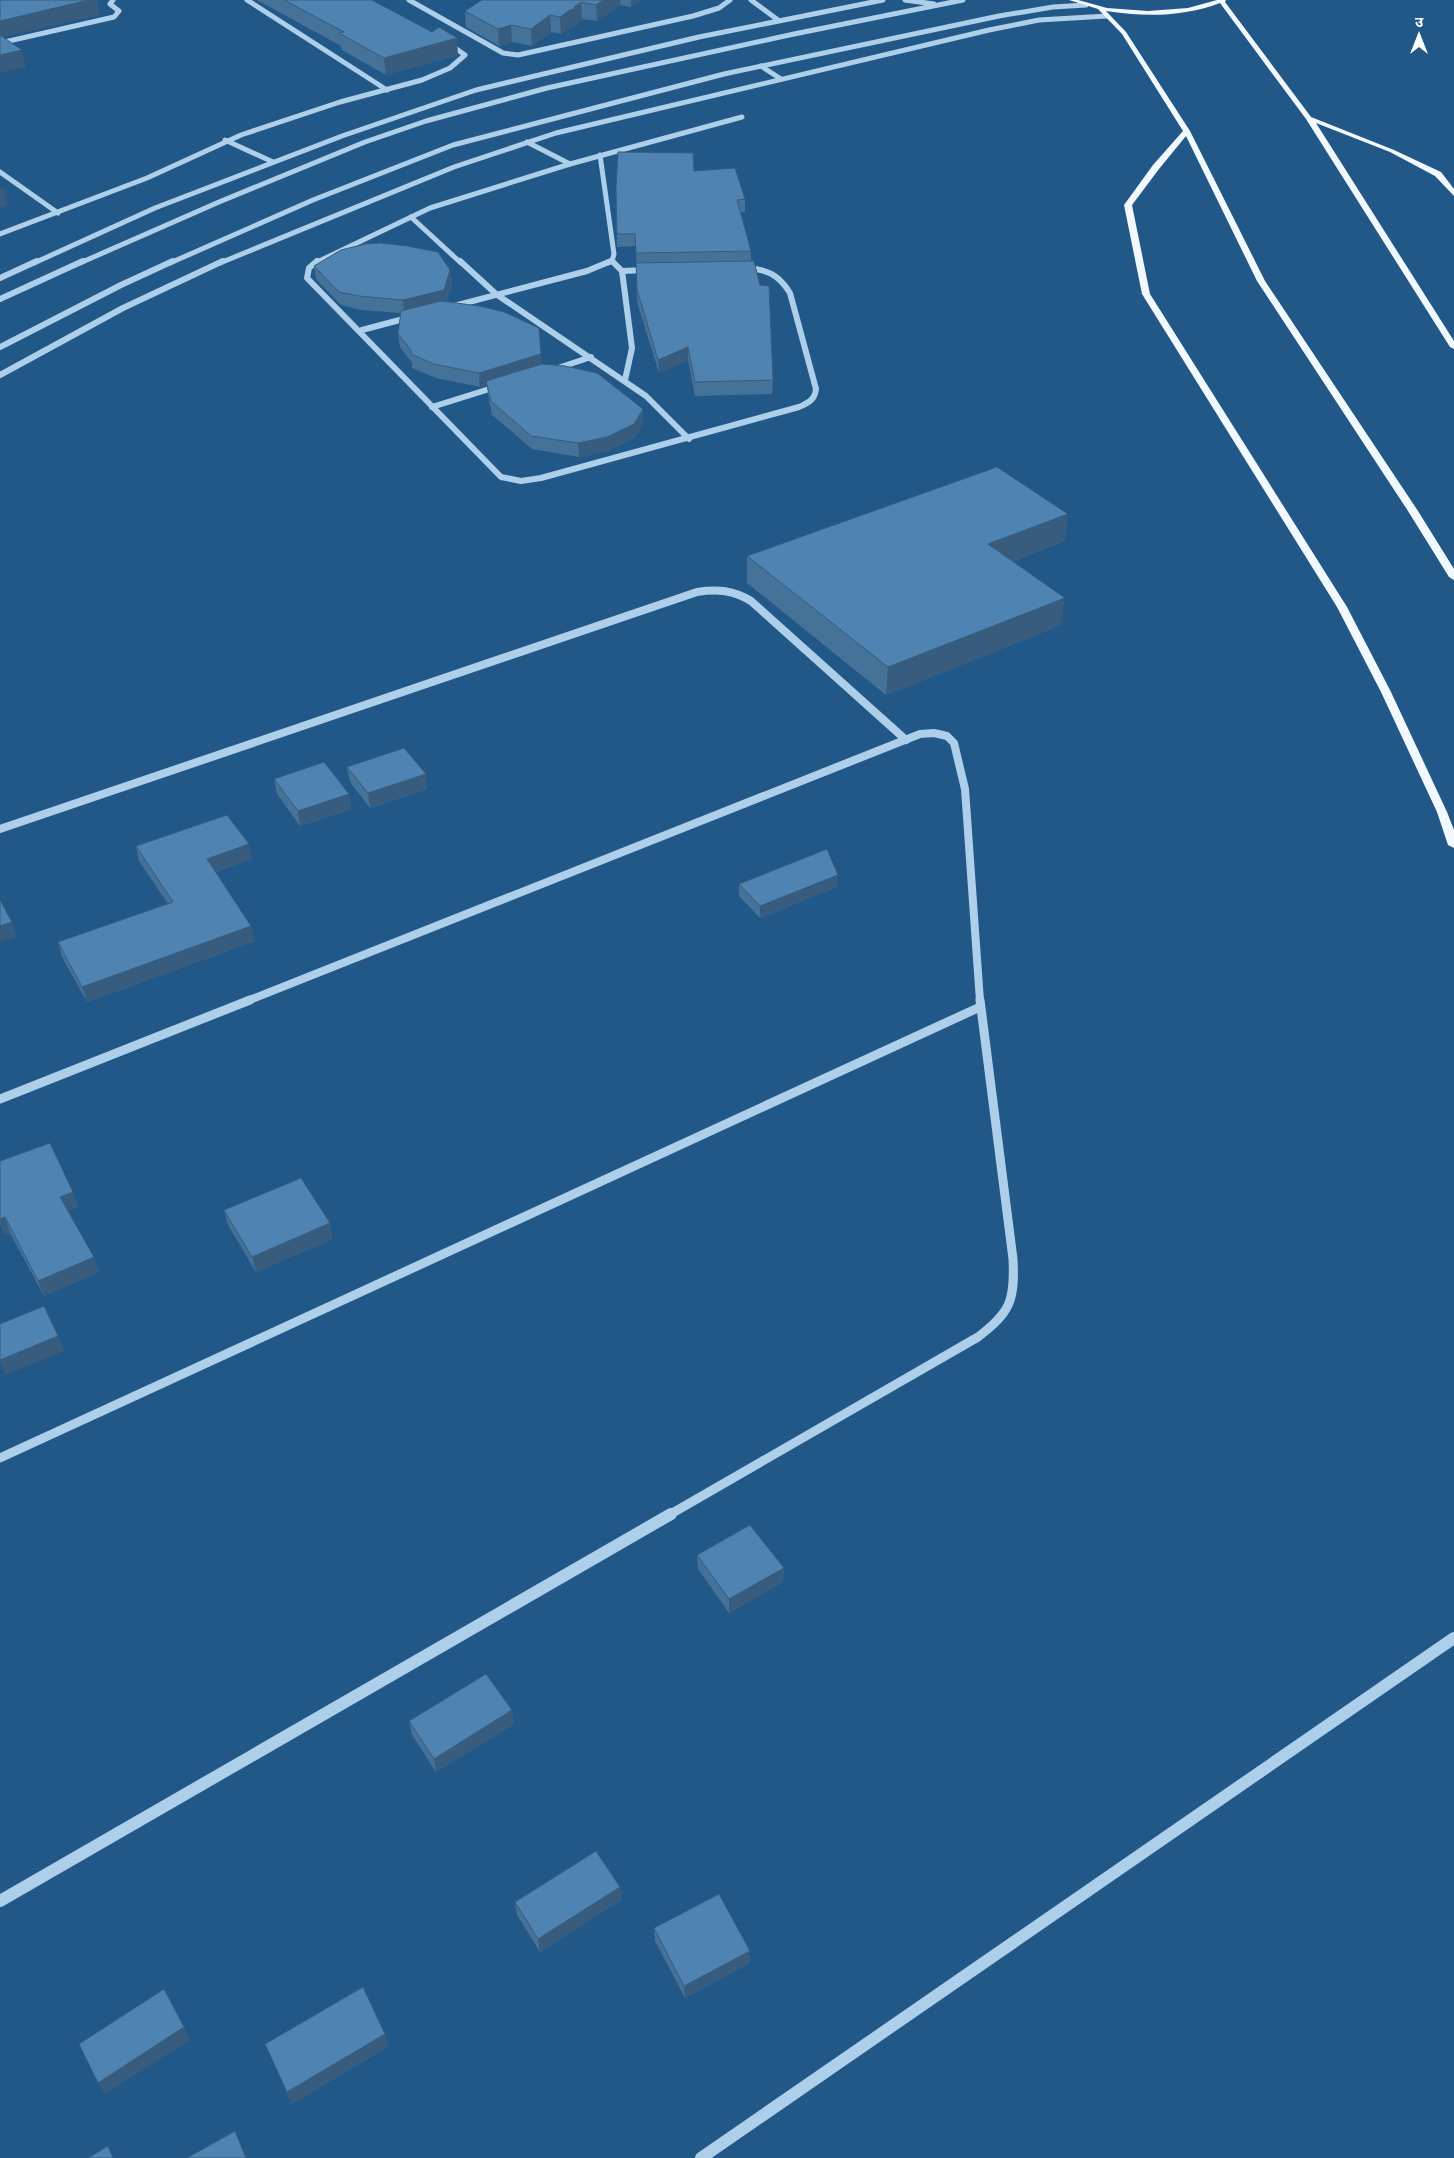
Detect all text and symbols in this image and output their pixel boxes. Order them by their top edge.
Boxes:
north arrow [1394,10,1444,60]
text: उ [1415,13,1424,33]

